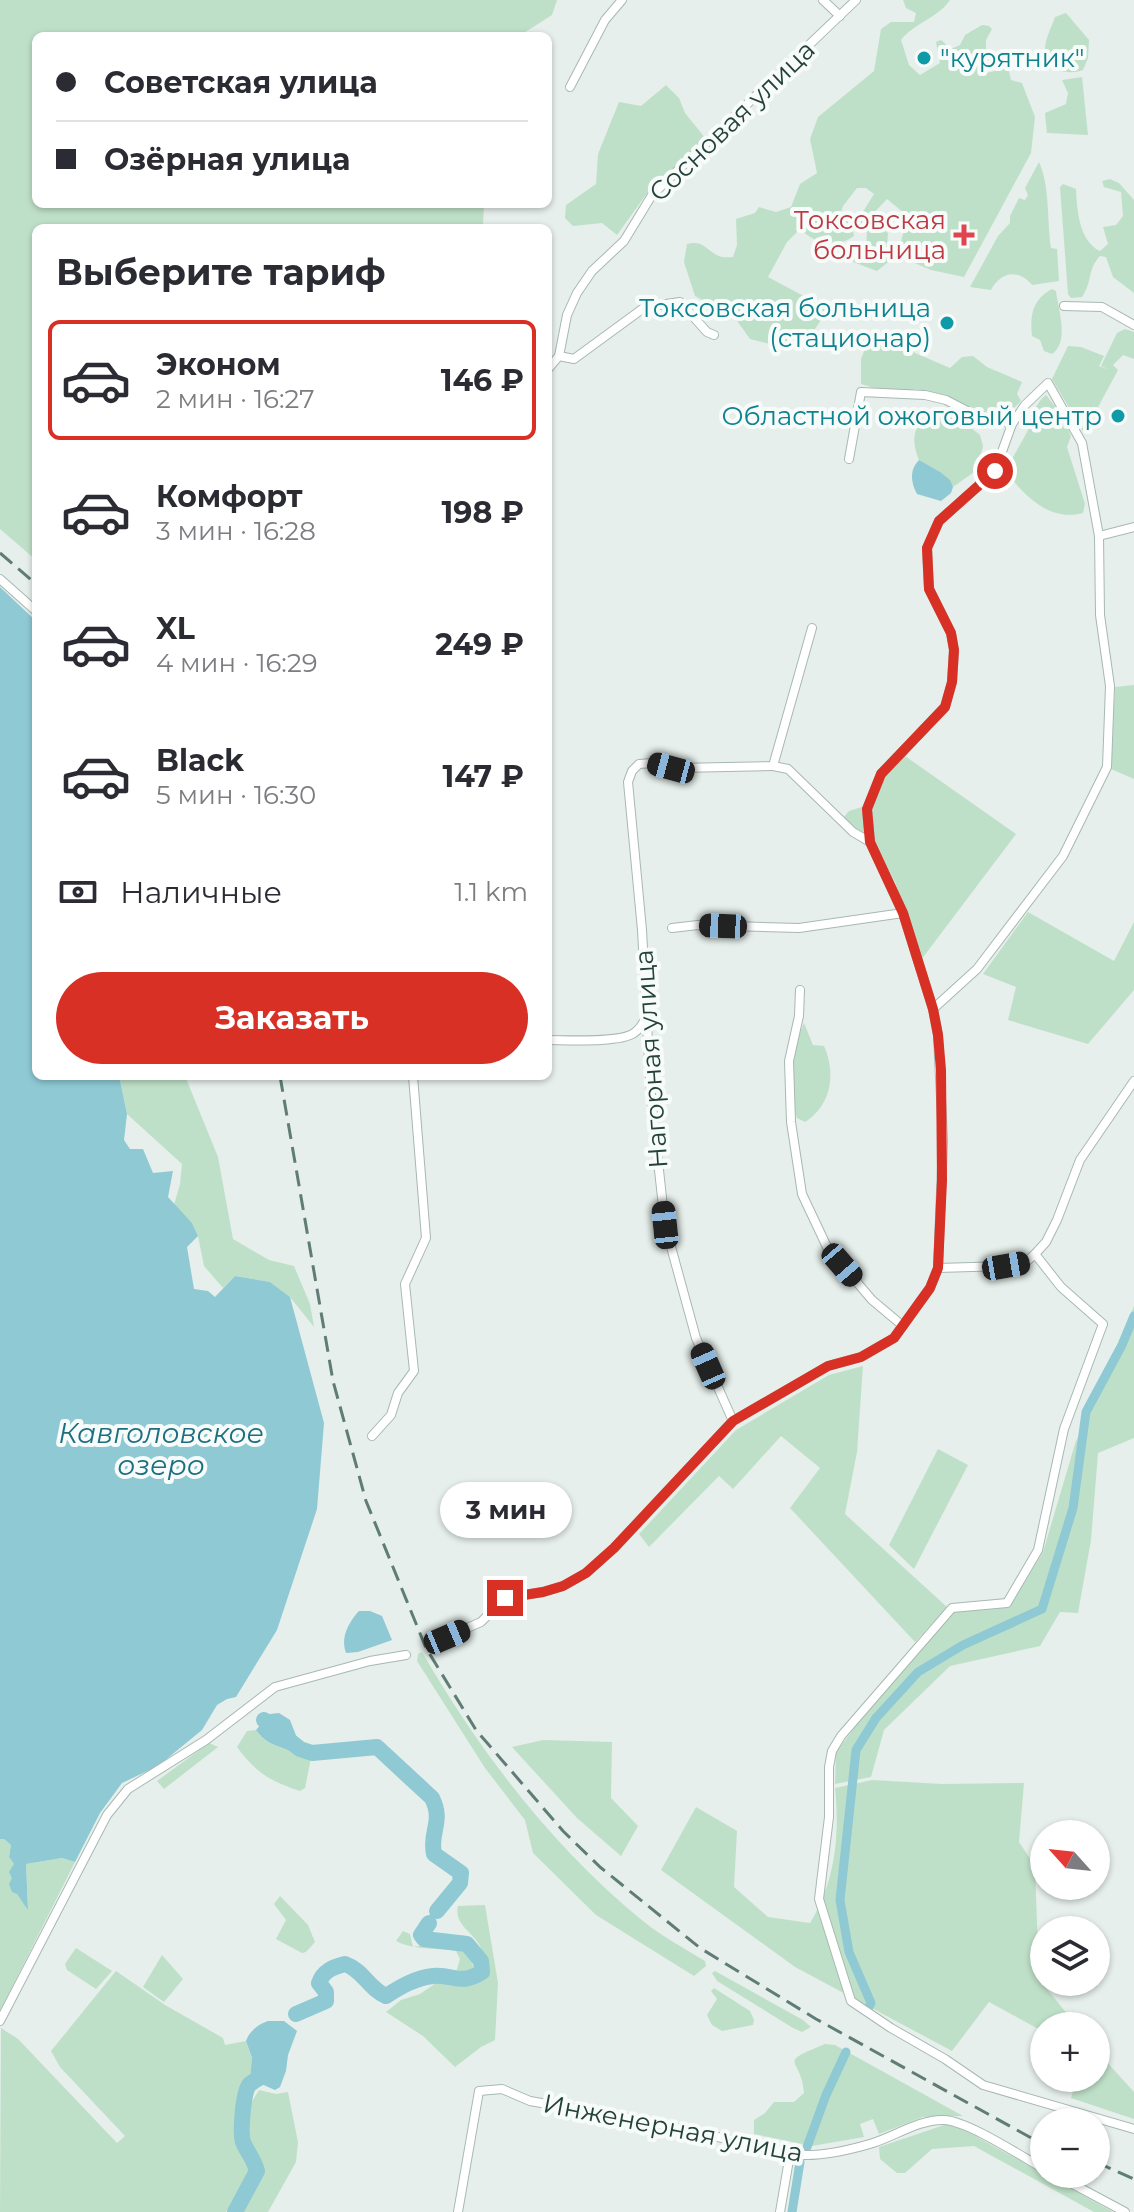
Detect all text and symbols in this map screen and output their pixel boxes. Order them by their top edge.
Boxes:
street label: Сосновая улица [642,34,822,208]
place label: "курятник" [940,42,1084,74]
marker: "курятник" [915,49,933,67]
text: Советская улица [104,64,378,101]
text: Озёрная улица [104,141,350,178]
place label: Токсовская больница [794,204,946,266]
marker: Токсовская больница [953,224,975,246]
text: Выберите тариф [56,250,386,294]
place label: Токсовская больница (стационар) [639,292,931,354]
marker: Токсовская больница (стационар) [938,314,956,332]
icon: car [60,344,132,416]
text: Эконом [156,346,281,383]
text: 146 ₽ [441,362,524,399]
text: 2 мин · 16:27 [156,383,315,415]
place label: Областной ожоговый центр [721,400,1102,432]
marker: Областной ожоговый центр [1109,407,1127,425]
route start [977,453,1013,489]
icon: car [60,476,132,548]
text: Комфорт [156,478,303,515]
text: 198 ₽ [442,494,524,531]
text: 3 мин · 16:28 [156,515,316,547]
icon: car [60,608,132,680]
text: XL [156,610,195,647]
text: 249 ₽ [435,626,524,663]
text: 4 мин · 16:29 [156,647,318,679]
icon: car [60,740,132,812]
text: Black [156,742,244,779]
car [645,750,697,786]
text: 147 ₽ [442,758,524,795]
text: 5 мин · 16:30 [156,779,316,811]
icon: cash [56,870,100,914]
text: Наличные [120,874,282,911]
text: 1.1 km [454,876,528,908]
car [699,913,747,939]
street label: Нагорная улица [627,949,675,1169]
button: Заказать [56,972,528,1064]
car [651,1200,679,1250]
car [817,1239,867,1291]
car [980,1250,1032,1282]
car [687,1339,729,1393]
water label: Кавголовское озеро [58,1416,264,1482]
callout: 3 мин [439,1482,571,1538]
text: 3 мин [466,1494,546,1526]
route end [487,1580,523,1616]
car [420,1617,474,1657]
north arrow [1030,1820,1110,1900]
map controls [1030,1820,1110,2188]
button: layers [1030,1916,1110,1996]
button: + [1030,2012,1110,2092]
street label: Инженерная улица [540,2087,806,2169]
button: − [1030,2108,1110,2188]

